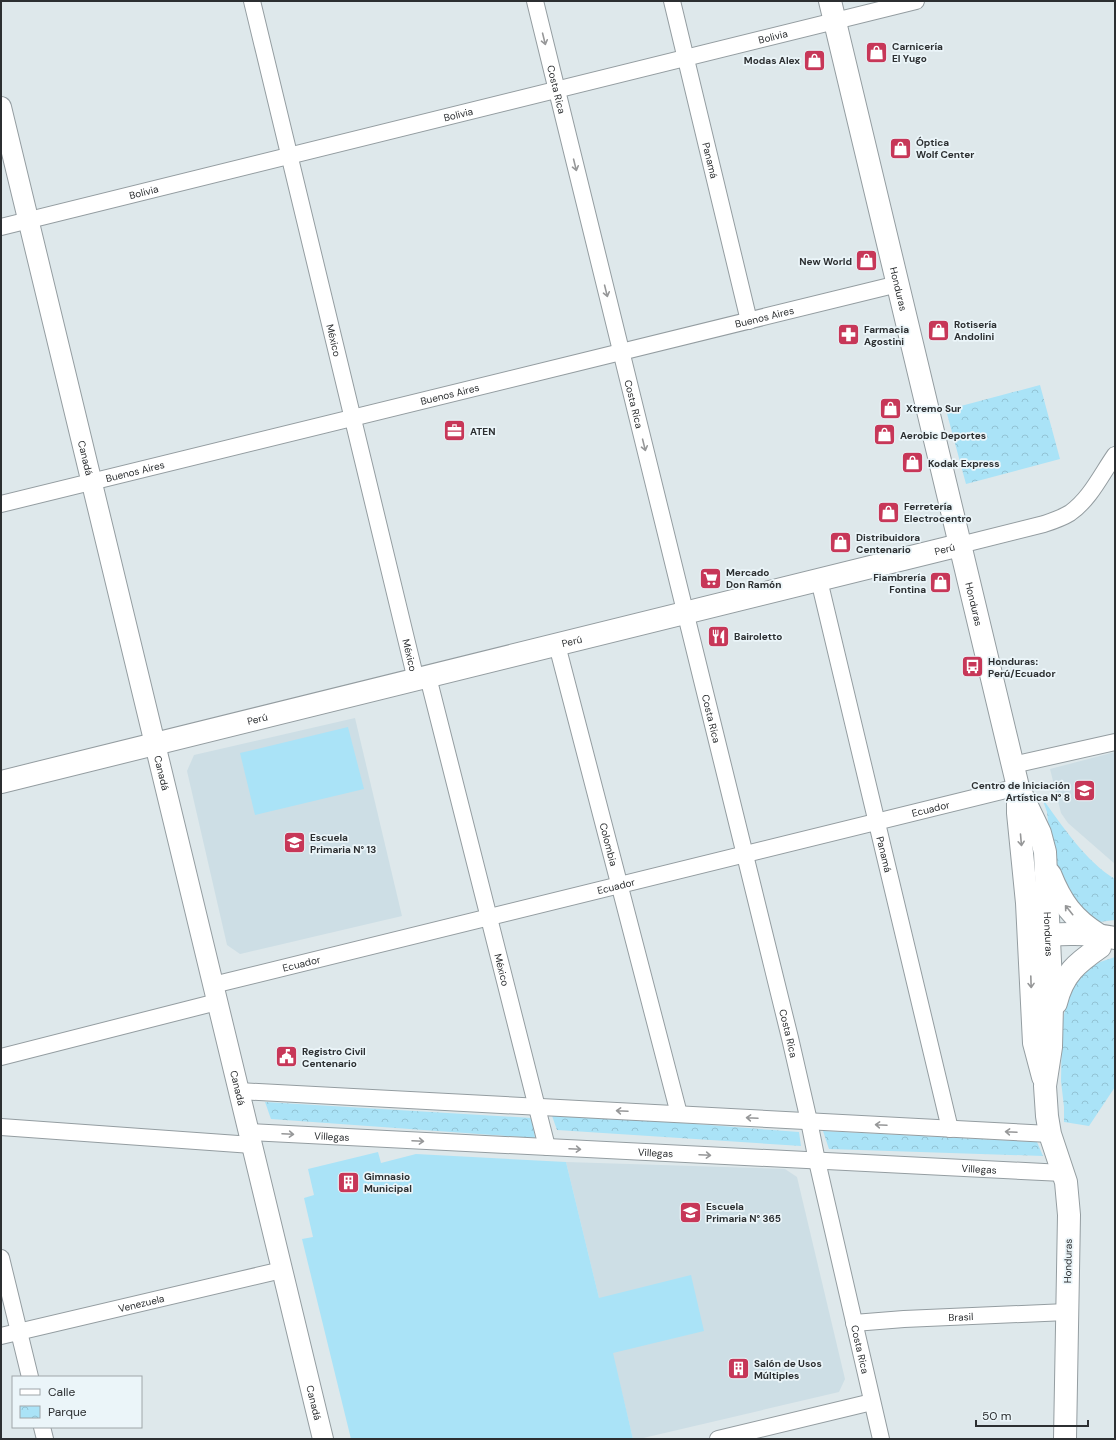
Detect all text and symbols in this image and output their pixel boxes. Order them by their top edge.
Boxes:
street label: Bolivia [757,26,789,46]
one-way arrow [541,32,548,45]
shop icon: Carnicería El Yugo [863,39,889,65]
place label: Carnicería El Yugo [892,40,943,65]
shop icon: Modas Alex [802,47,828,73]
place label: Modas Alex [744,54,800,67]
street label: Costa Rica [545,64,569,115]
street label: Bolivia [442,104,474,124]
shop icon: Óptica Wolf Center [887,135,913,161]
place label: Óptica Wolf Center [916,136,974,161]
street label: Panamá [700,141,721,180]
one-way arrow [572,158,579,171]
street label: Bolivia [128,182,160,202]
shop icon: New World [854,248,880,274]
place label: New World [799,255,852,268]
street label: Honduras [887,266,910,312]
one-way arrow [603,284,611,297]
street label: Buenos Aires [734,303,795,330]
shop icon: Rotisería Andolini [925,317,951,343]
place label: Rotisería Andolini [954,318,997,343]
pharmacy icon: Farmacia Agostini [835,322,861,348]
street label: México [324,323,344,358]
place label: Farmacia Agostini [864,323,909,348]
street label: Costa Rica [622,378,646,430]
street label: Buenos Aires [419,380,480,407]
shop icon: Xtremo Sur [877,395,903,421]
place label: Xtremo Sur [906,402,961,415]
office icon: ATEN [441,418,467,444]
shop icon: Aerobic Deportes [871,422,897,448]
place label: ATEN [470,425,495,438]
place label: Aerobic Deportes [900,429,986,442]
one-way arrow [641,438,648,451]
street label: Canadá [75,439,96,477]
shop icon: Kodak Express [899,450,925,476]
place label: Kodak Express [928,457,1000,470]
street label: Buenos Aires [104,458,166,485]
shop icon: Ferretería Electrocentro [876,499,902,525]
place label: Ferretería Electrocentro [904,500,972,525]
shop icon: Distribuidora Centenario [828,530,854,556]
place label: Distribuidora Centenario [856,531,920,556]
street label: Perú [933,540,956,558]
supermarket icon: Mercado Don Ramón [698,565,724,591]
place label: Mercado Don Ramón [726,566,781,591]
shop icon: Fiambrería Fontina [928,570,954,596]
place label: Fiambrería Fontina [873,571,926,596]
street label: Honduras [963,581,986,627]
restaurant icon: Bairoletto [705,623,731,649]
place label: Bairoletto [734,630,782,643]
street label: Perú [560,632,584,650]
street label: México [400,638,420,673]
bus stop icon: Honduras: Perú/Ecuador [960,654,986,680]
place label: Honduras: Perú/Ecuador [988,655,1056,680]
street label: Costa Rica [699,693,724,744]
street label: Perú [246,710,269,727]
street label: Canadá [151,754,172,792]
school or university icon: Centro de Iniciación Artística N° 8 [1072,778,1098,804]
place label: Centro de Iniciación Artística N° 8 [971,779,1070,804]
street label: Ecuador [910,798,951,819]
street label: Colombia [597,821,621,867]
school or university icon: Escuela Primaria N° 13 [281,830,307,856]
place label: Escuela Primaria N° 13 [310,831,376,856]
one-way arrow [1017,833,1024,846]
street label: Panamá [874,835,895,874]
street label: Ecuador [596,875,637,897]
one-way arrow [1065,905,1074,916]
street label: Honduras [1041,911,1056,957]
street label: Ecuador [281,952,322,974]
street label: México [492,952,512,987]
one-way arrow [1027,975,1035,988]
street label: Costa Rica [777,1008,801,1059]
public building icon: Registro Civil Centenario [273,1044,299,1070]
place label: Registro Civil Centenario [302,1045,366,1070]
street label: Canadá [228,1069,249,1107]
one-way arrow [616,1108,629,1115]
one-way arrow [746,1115,759,1122]
one-way arrow [875,1122,888,1129]
one-way arrow [1005,1128,1018,1136]
street label: Villegas [314,1129,350,1144]
one-way arrow [281,1131,294,1138]
one-way arrow [411,1137,424,1144]
one-way arrow [568,1145,581,1152]
street label: Villegas [638,1145,673,1160]
one-way arrow [698,1151,711,1159]
street label: Villegas [961,1161,997,1176]
building icon: Gimnasio Municipal [335,1169,361,1195]
place label: Gimnasio Municipal [364,1170,412,1195]
school or university icon: Escuela Primaria N° 365 [678,1199,704,1225]
place label: Escuela Primaria N° 365 [706,1200,781,1225]
street label: Honduras [1061,1239,1075,1283]
street label: Venezuela [117,1291,165,1315]
street label: Brasil [948,1310,973,1324]
street label: Costa Rica [848,1324,872,1375]
building icon: Salón de Usos Múltiples [726,1356,752,1382]
place label: Salón de Usos Múltiples [754,1357,822,1382]
legend [12,1376,142,1428]
text: Calle [48,1384,75,1400]
street label: Canadá [304,1384,325,1421]
scale bar [976,1402,1088,1428]
text: Parque [48,1404,87,1420]
text: 50 m [982,1408,1011,1424]

